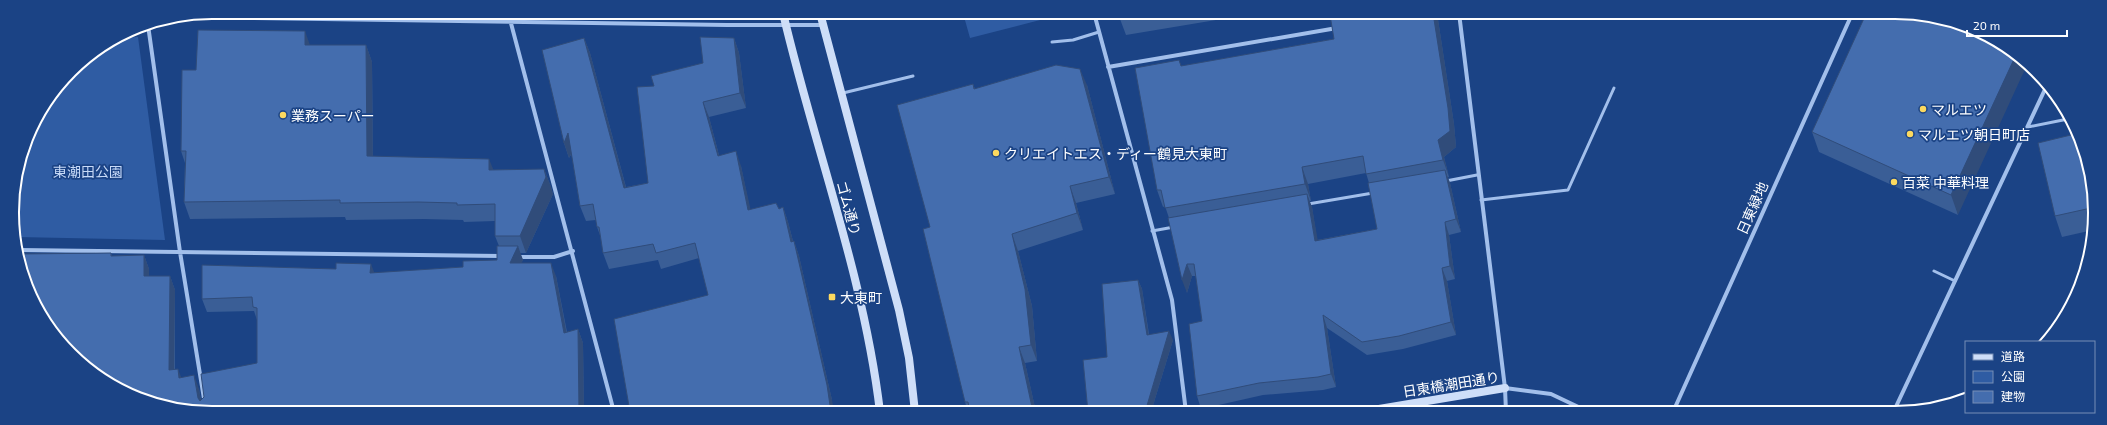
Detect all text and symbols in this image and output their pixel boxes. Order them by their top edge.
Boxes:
scale bar [1967,12,2067,38]
text: 20 m [1973,18,2000,32]
place label: マルエツ [1931,101,1987,118]
marker: マルエツ [1918,104,1928,114]
place label: 業務スーパー [291,107,375,124]
marker: 業務スーパー [278,110,288,120]
place label: マルエツ朝日町店 [1918,126,2030,143]
marker: マルエツ朝日町店 [1905,129,1915,139]
place label: クリエイトエス・ディー鶴見大東町 [1004,145,1227,162]
marker: クリエイトエス・ディー鶴見大東町 [991,148,1001,158]
park label: 東潮田公園 [53,163,123,180]
place label: 百菜 中華料理 [1902,174,1989,191]
marker: 百菜 中華料理 [1889,177,1899,187]
street label: ゴム通り [834,179,864,237]
street label: 日東緑地 [1733,179,1771,237]
place label: 大東町 [840,289,882,306]
marker: 大東町 [827,292,837,302]
legend [1965,341,2095,413]
text: 道路 [2001,349,2025,363]
street label: 日東橋潮田通り [1401,368,1501,400]
text: 公園 [2001,369,2025,383]
text: 建物 [2001,389,2025,403]

